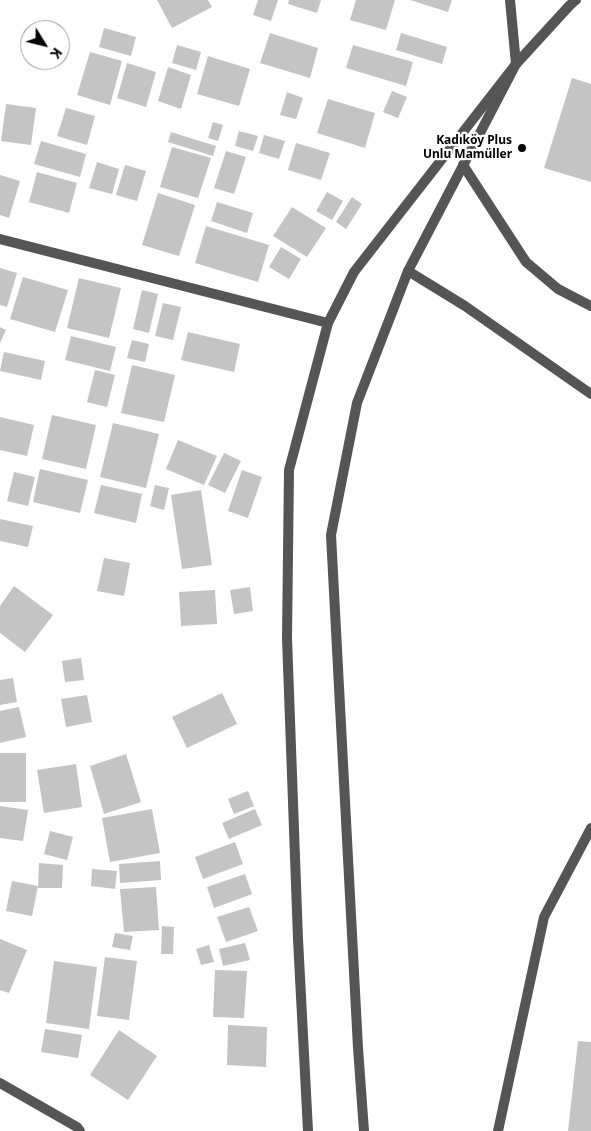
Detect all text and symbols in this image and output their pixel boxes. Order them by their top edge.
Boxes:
north arrow [20,20,70,70]
text: K [46,44,67,63]
place label: Kadıköy Plus Unlu Mamüller [423,134,512,162]
marker: Kadıköy Plus Unlu Mamüller [516,142,528,154]

